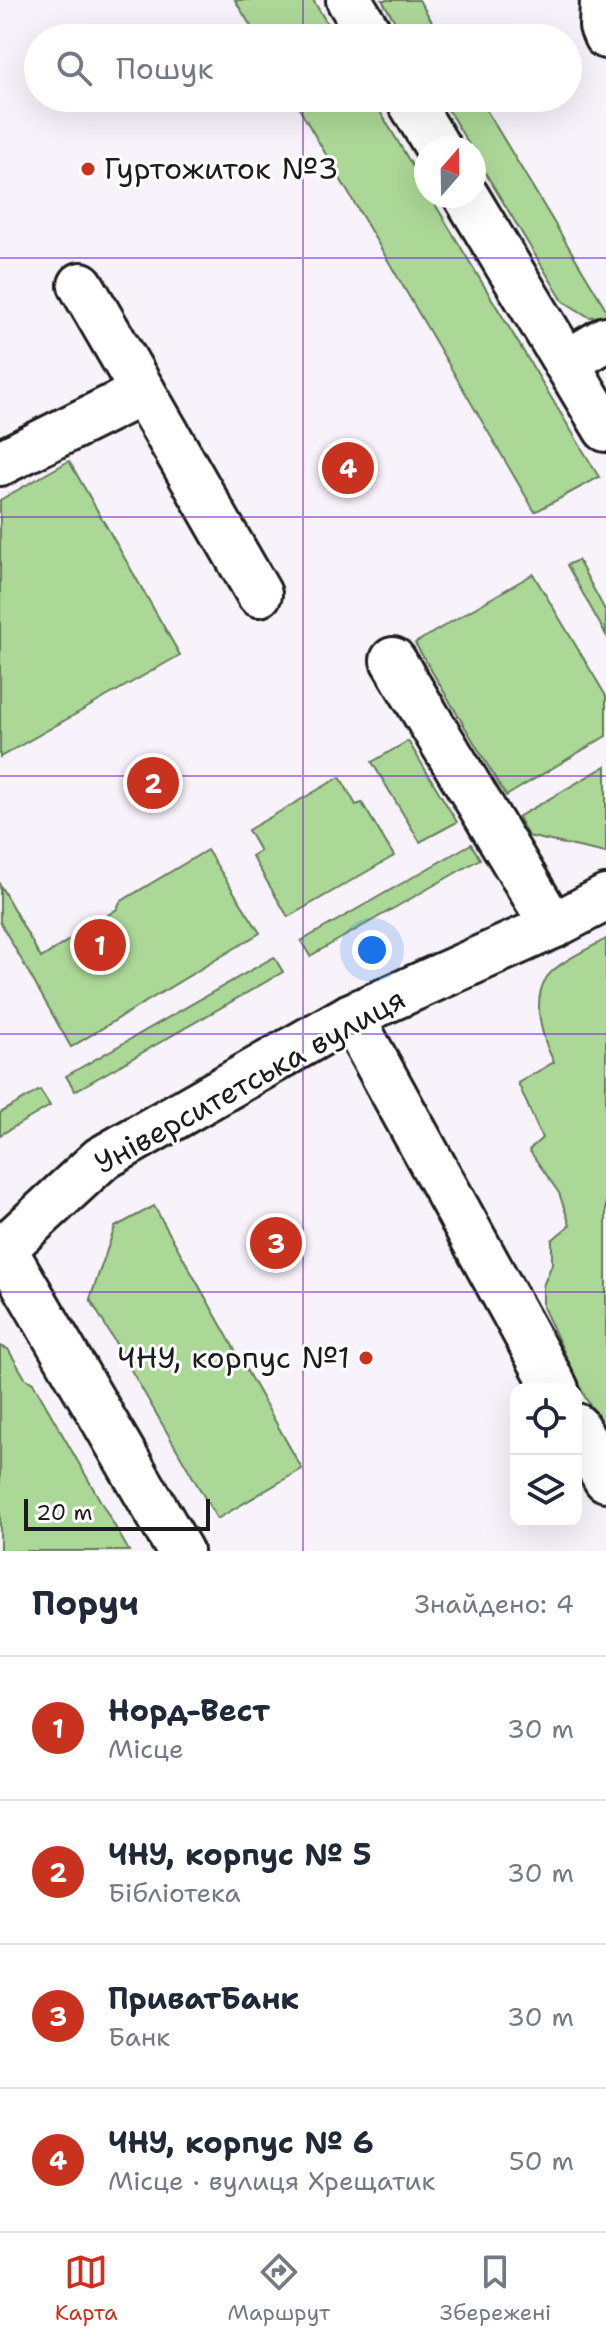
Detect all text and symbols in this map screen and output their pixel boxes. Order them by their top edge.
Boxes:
search box [24,24,582,112]
icon: search [52,46,96,90]
text: Пошук [116,48,213,89]
north arrow [414,136,486,208]
place label: Гуртожиток №3 [104,148,338,189]
marker: Гуртожиток №3 [79,160,97,178]
pin: 4 [322,438,374,498]
pin: 2 [127,753,179,813]
pin: 1 [74,915,126,975]
your location [352,930,392,970]
street label: Університетська вулиця [87,978,412,1183]
pin: 3 [250,1213,302,1273]
place label: ЧНУ, корпус №1 [117,1337,350,1378]
marker: ЧНУ, корпус №1 [357,1349,375,1367]
map controls [510,1383,582,1527]
button: locate [510,1383,582,1455]
button: layers [510,1455,582,1527]
scale bar [24,1495,210,1531]
text: 20 m [36,1498,93,1527]
text: Поруч [32,1580,139,1626]
text: Знайдено: 4 [415,1586,574,1621]
text: Норд-Вест [108,1690,270,1731]
text: 1 [52,1711,64,1746]
text: 30 m [507,1711,574,1746]
text: Місце [108,1731,184,1766]
text: ЧНУ, корпус № 5 [108,1834,371,1875]
text: 2 [49,1855,67,1890]
text: 30 m [507,1855,574,1890]
text: Бібліотека [108,1875,241,1910]
text: ПриватБанк [108,1978,299,2019]
text: 3 [49,1999,67,2034]
text: 30 m [507,1999,574,2034]
text: Банк [108,2019,170,2054]
text: ЧНУ, корпус № 6 [108,2122,374,2163]
text: 4 [49,2143,67,2178]
text: 50 m [509,2143,574,2178]
text: Місце · вулиця Хрещатик [108,2163,435,2198]
tab: Карта [55,2250,118,2327]
tab: Маршрут [227,2250,330,2327]
tab: Збережені [440,2250,551,2327]

